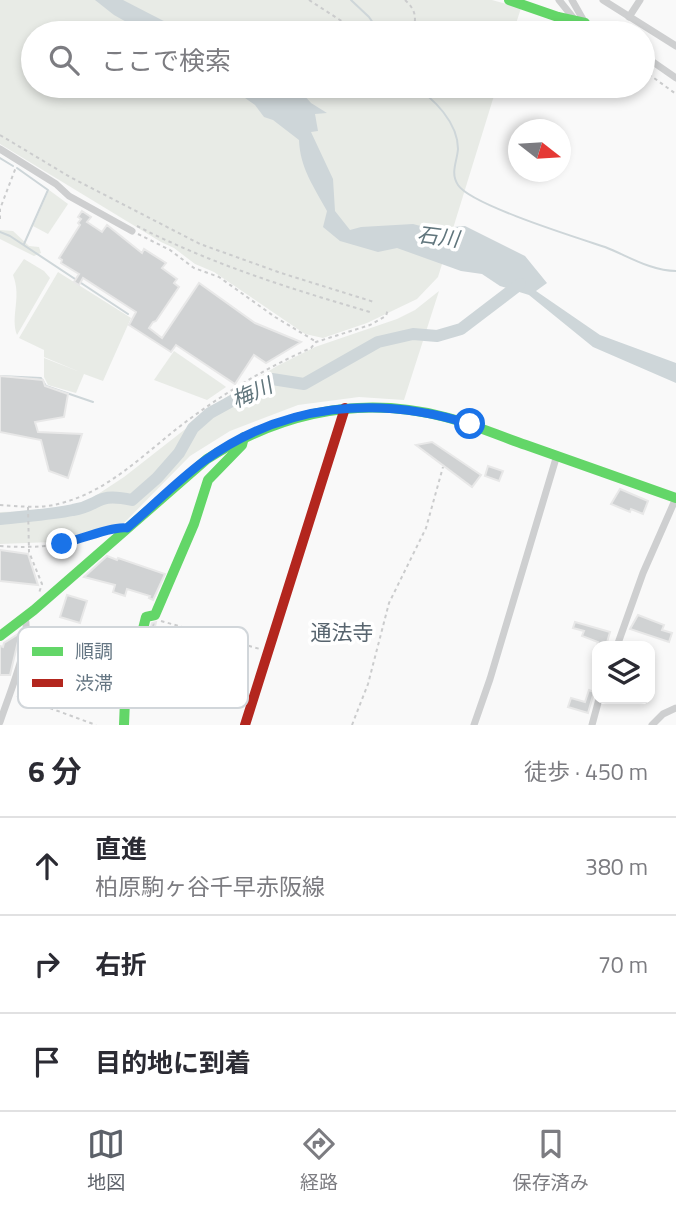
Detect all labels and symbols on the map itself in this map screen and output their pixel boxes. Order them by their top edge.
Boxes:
north arrow [508,119,571,182]
water label: 石川 [415,218,463,255]
water label: 梅川 [226,368,279,415]
route start [454,408,485,439]
route end [46,528,77,559]
district label: 通法寺 [311,616,374,648]
legend [18,627,248,708]
text: 順調 [75,636,113,665]
text: 渋滞 [75,668,113,697]

